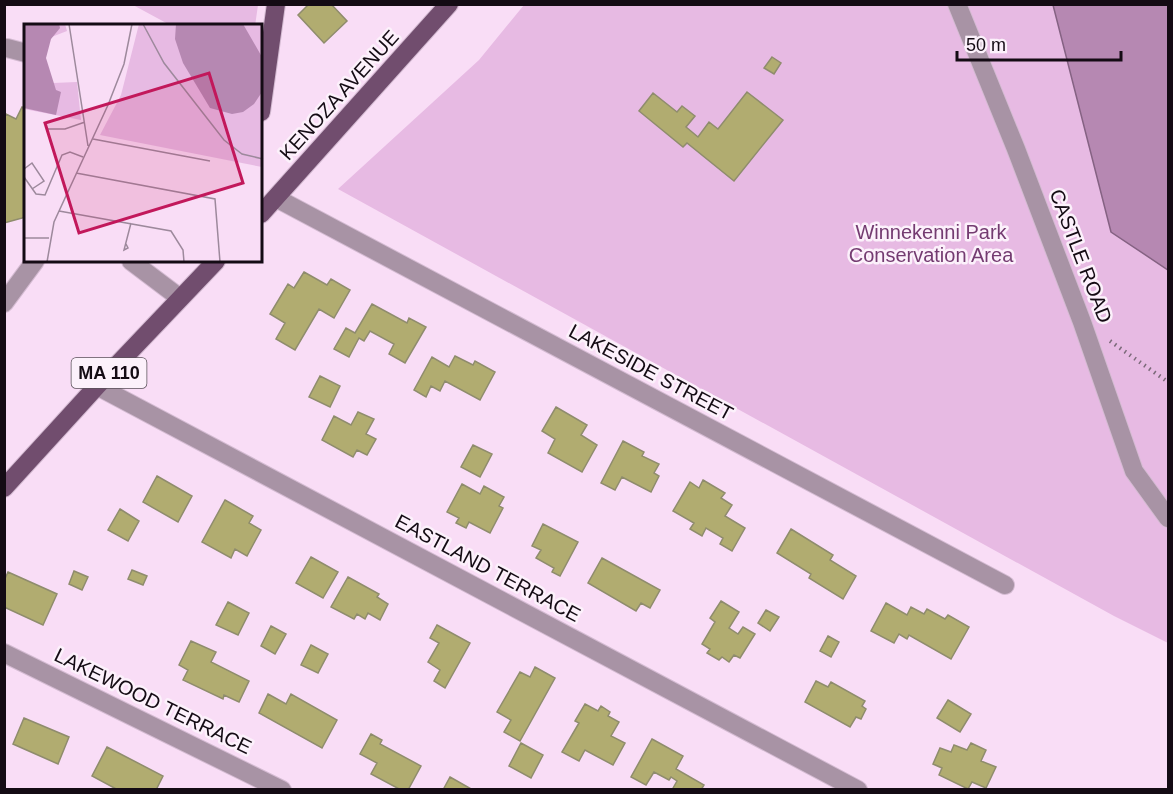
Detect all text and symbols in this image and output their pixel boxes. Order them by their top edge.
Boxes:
inset map [24,24,262,262]
scale bar [957,24,1120,62]
street label: KENOZA AVENUE [275,26,403,164]
text: 50 m [966,35,1006,55]
street label: CASTLE ROAD [1045,186,1117,326]
park label: Winnekenni Park Conservation Area [849,221,1014,266]
street label: LAKESIDE STREET [565,319,737,425]
road number: MA 110 [72,358,146,388]
street label: EASTLAND TERRACE [392,510,584,626]
street label: LAKEWOOD TERRACE [51,644,255,758]

